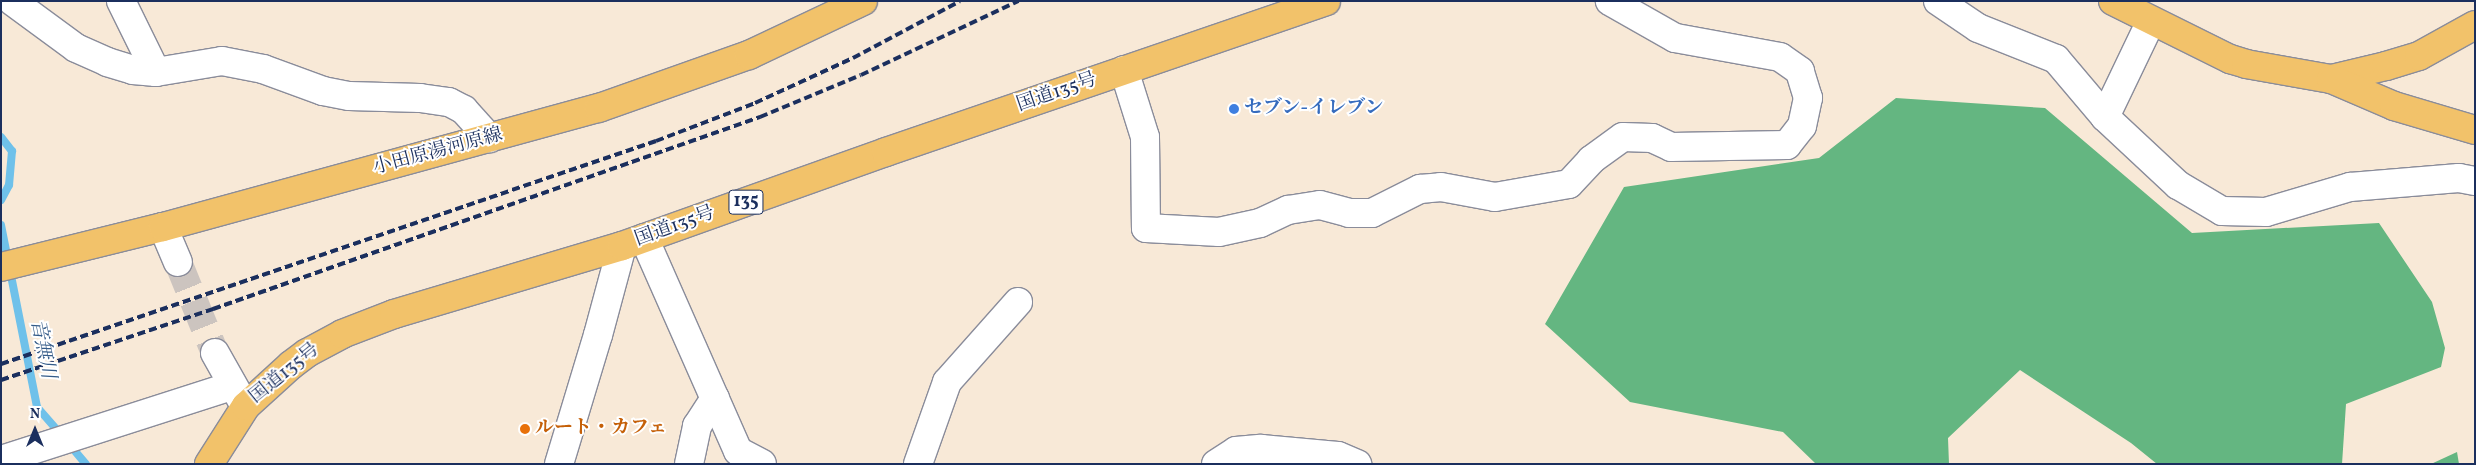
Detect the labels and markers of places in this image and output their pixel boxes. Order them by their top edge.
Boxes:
place label: セブン-イレブン [1244,98,1385,120]
marker: セブン-イレブン [1228,103,1240,115]
place label: ルート・カフェ [535,418,668,440]
marker: ルート・カフェ [519,423,531,435]

